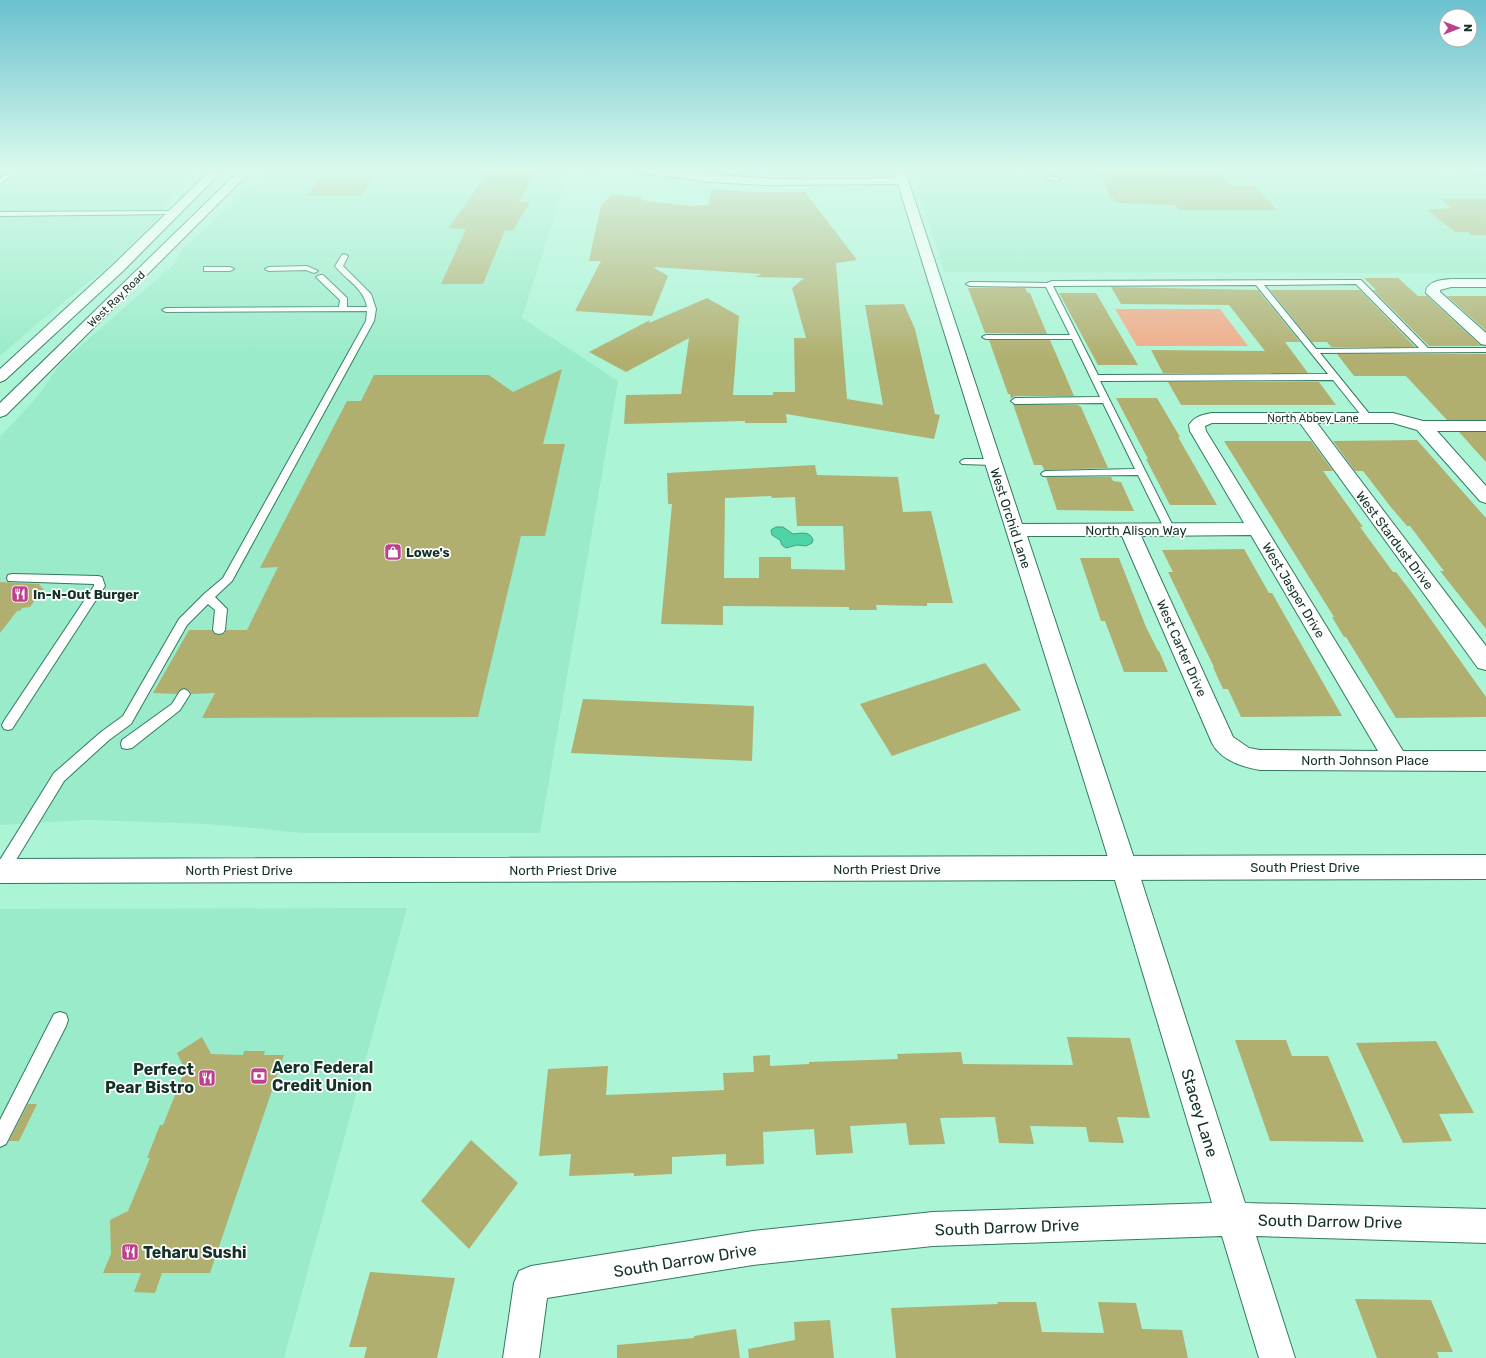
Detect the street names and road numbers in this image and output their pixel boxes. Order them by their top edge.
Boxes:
street label: West Ray Road [85,269,148,330]
street label: North Abbey Lane [1267,412,1359,425]
street label: West Orchid Lane [987,466,1034,570]
street label: West Stardust Drive [1353,488,1436,592]
street label: North Alison Way [1085,523,1187,538]
street label: West Jasper Drive [1259,540,1328,641]
street label: West Carter Drive [1153,597,1210,699]
street label: North Johnson Place [1301,753,1429,768]
street label: South Priest Drive [1250,860,1360,875]
street label: North Priest Drive [833,862,941,877]
street label: North Priest Drive [185,863,293,878]
street label: North Priest Drive [509,863,617,878]
street label: Stacey Lane [1177,1067,1222,1160]
street label: South Darrow Drive [1258,1211,1402,1232]
street label: South Darrow Drive [935,1215,1080,1240]
street label: South Darrow Drive [612,1240,758,1281]

